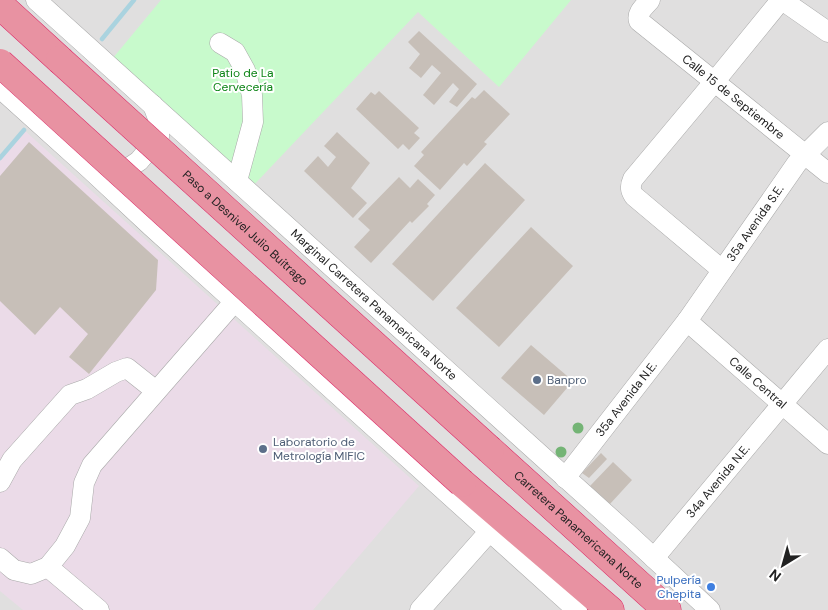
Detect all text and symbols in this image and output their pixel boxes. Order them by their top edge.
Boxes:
street label: Calle 15 de Septiembre [679,51,788,143]
park label: Patio de La Cervecería [212,65,274,95]
street label: Paso a Desnivel Julio Buitrago [179,167,311,289]
street label: 35a Avenida S.E. [723,182,787,265]
street label: Marginal Carretera Panamericana Norte [287,226,461,384]
street label: Calle Central [726,353,790,412]
street label: 35a Avenida N.E. [592,358,661,440]
place label: Banpro [547,372,587,388]
marker: Banpro [531,374,543,386]
place label: Laboratorio de Metrología MIFIC [273,434,365,464]
street label: 34a Avenida N.E. [683,441,753,521]
marker: Laboratorio de Metrología MIFIC [257,443,269,455]
street label: Carretera Panamericana Norte [510,467,646,592]
north arrow [758,540,808,590]
text: N [766,565,785,586]
place label: Pulpería Chepita [657,572,701,602]
marker: Pulpería Chepita [705,581,717,593]

